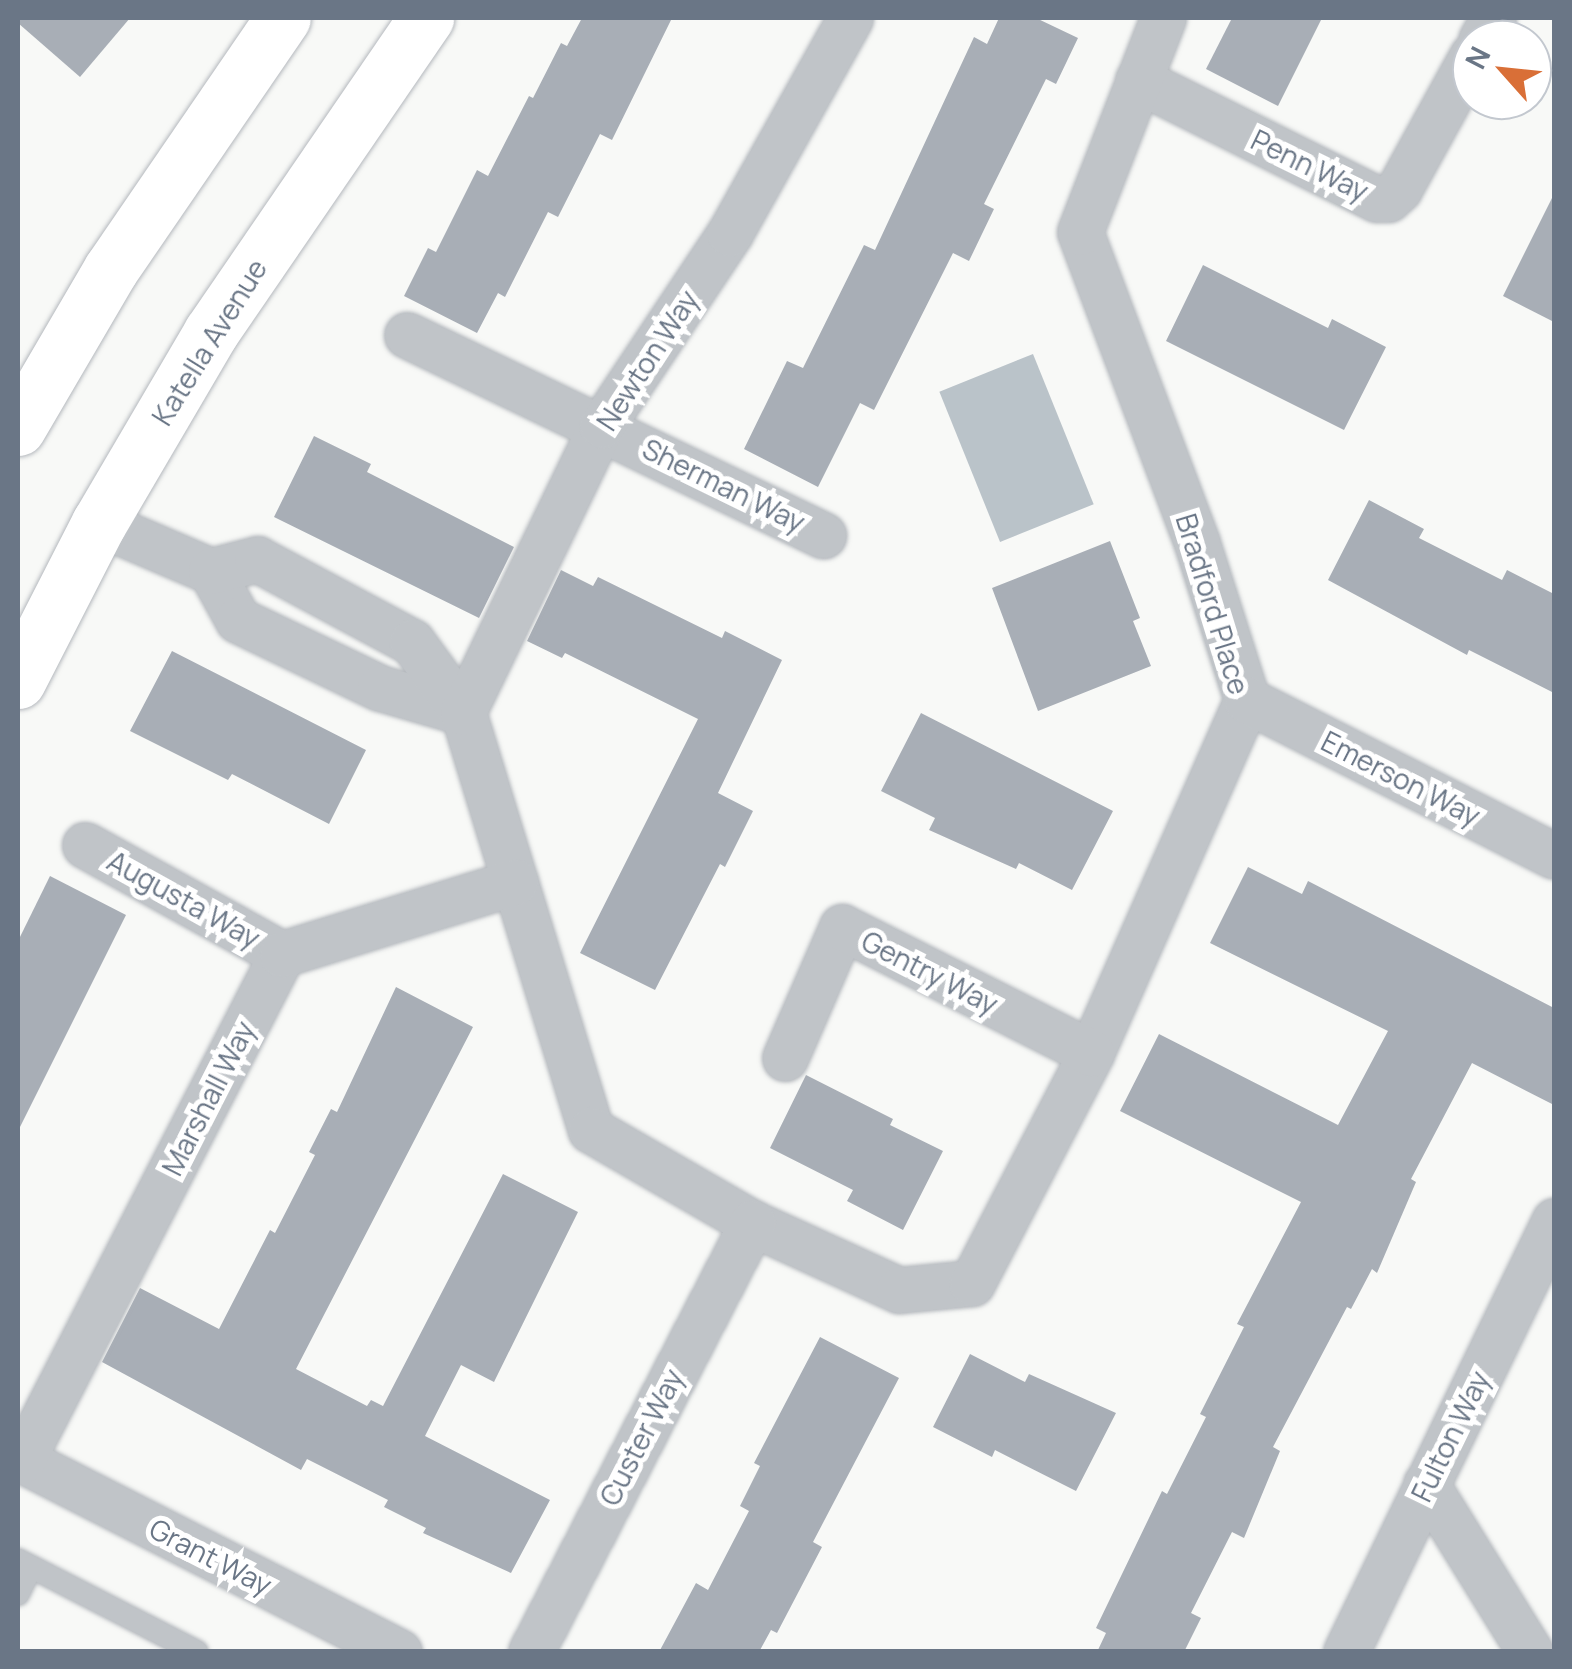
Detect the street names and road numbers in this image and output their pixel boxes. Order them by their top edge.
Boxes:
street label: Penn Way [1246,122,1374,208]
street label: Katella Avenue [145,253,273,431]
street label: Newton Way [589,284,705,436]
street label: Sherman Way [637,431,811,539]
street label: Bradford Place [1170,510,1256,698]
street label: Emerson Way [1316,724,1486,832]
street label: Augusta Way [102,843,266,955]
street label: Gentry Way [856,923,1004,1021]
street label: Marshall Way [155,1015,261,1181]
street label: Custer Way [592,1363,690,1511]
street label: Fulton Way [1404,1365,1496,1507]
street label: Grant Way [144,1511,278,1601]

